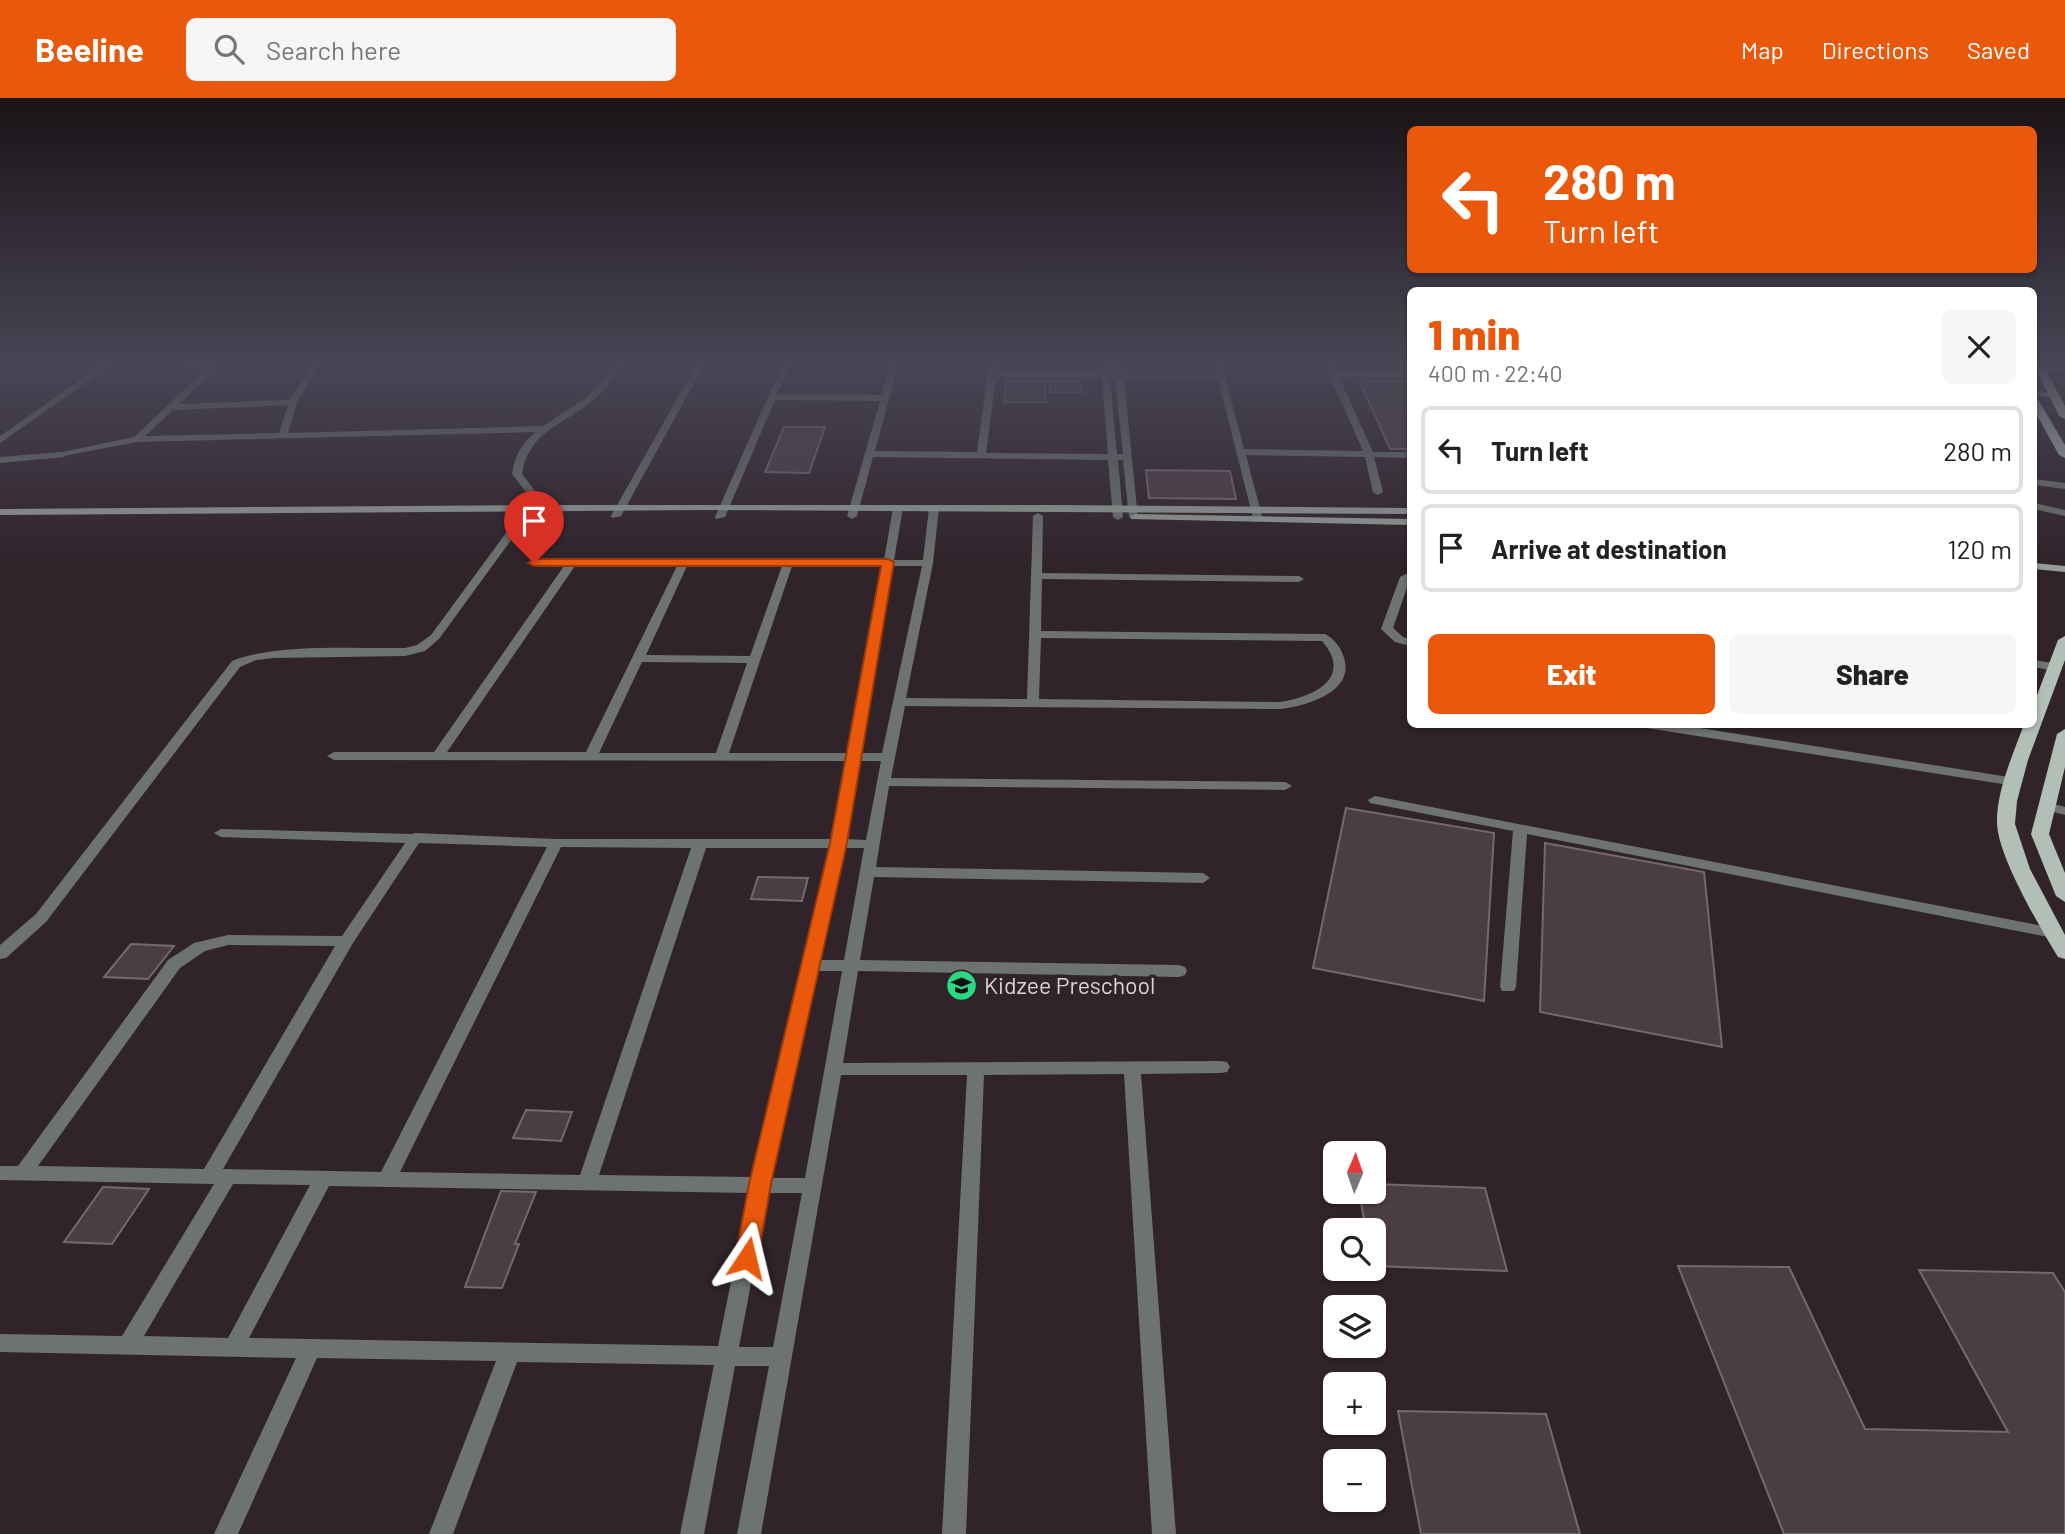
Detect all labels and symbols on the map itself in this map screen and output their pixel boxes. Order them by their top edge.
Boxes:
pin [504,491,564,563]
school or university icon: Kidzee Preschool [944,969,978,1003]
place label: Kidzee Preschool [984,971,1155,999]
north arrow [1323,1141,1386,1204]
position arrow [710,1221,784,1295]

